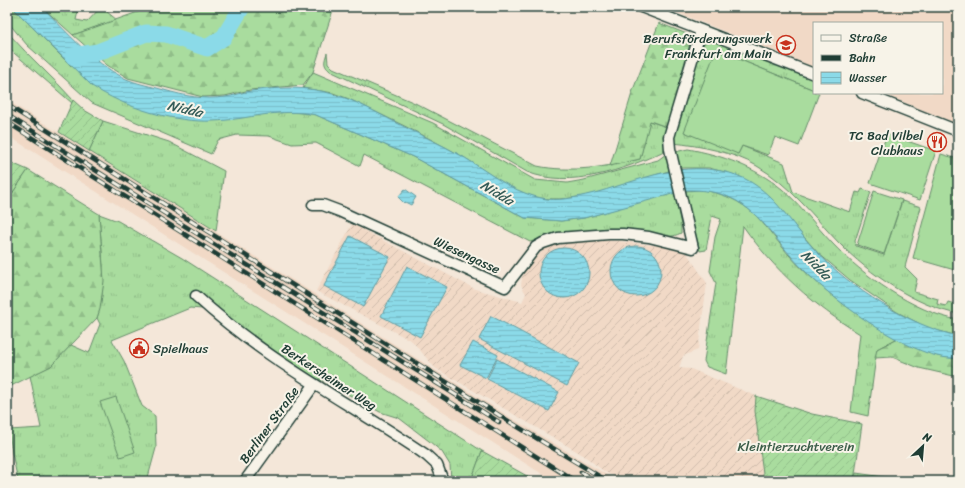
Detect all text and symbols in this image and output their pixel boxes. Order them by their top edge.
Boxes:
legend [813,22,943,94]
place label: Berufsförderungswerk Frankfurt am Main [643,27,772,65]
text: Straße [849,27,887,49]
school or university icon: Berufsförderungswerk Frankfurt am Main [775,34,797,56]
text: Bahn [849,47,876,69]
text: Wasser [849,67,887,89]
water label: Nidda [165,93,207,126]
place label: TC Bad Vilbel Clubhaus [849,124,924,162]
restaurant icon: TC Bad Vilbel Clubhaus [926,131,948,153]
water label: Nidda [475,173,520,214]
street label: Wiesengasse [430,230,504,281]
water label: Nidda [795,244,839,288]
public building icon: Spielhaus [128,337,150,359]
place label: Spielhaus [153,337,209,360]
street label: Berkersheimer Weg [277,337,382,417]
street label: Berliner Straße [233,381,305,469]
north arrow [903,426,943,466]
text: N [919,427,935,448]
park label: Kleintierzuchtverein [738,435,854,458]

